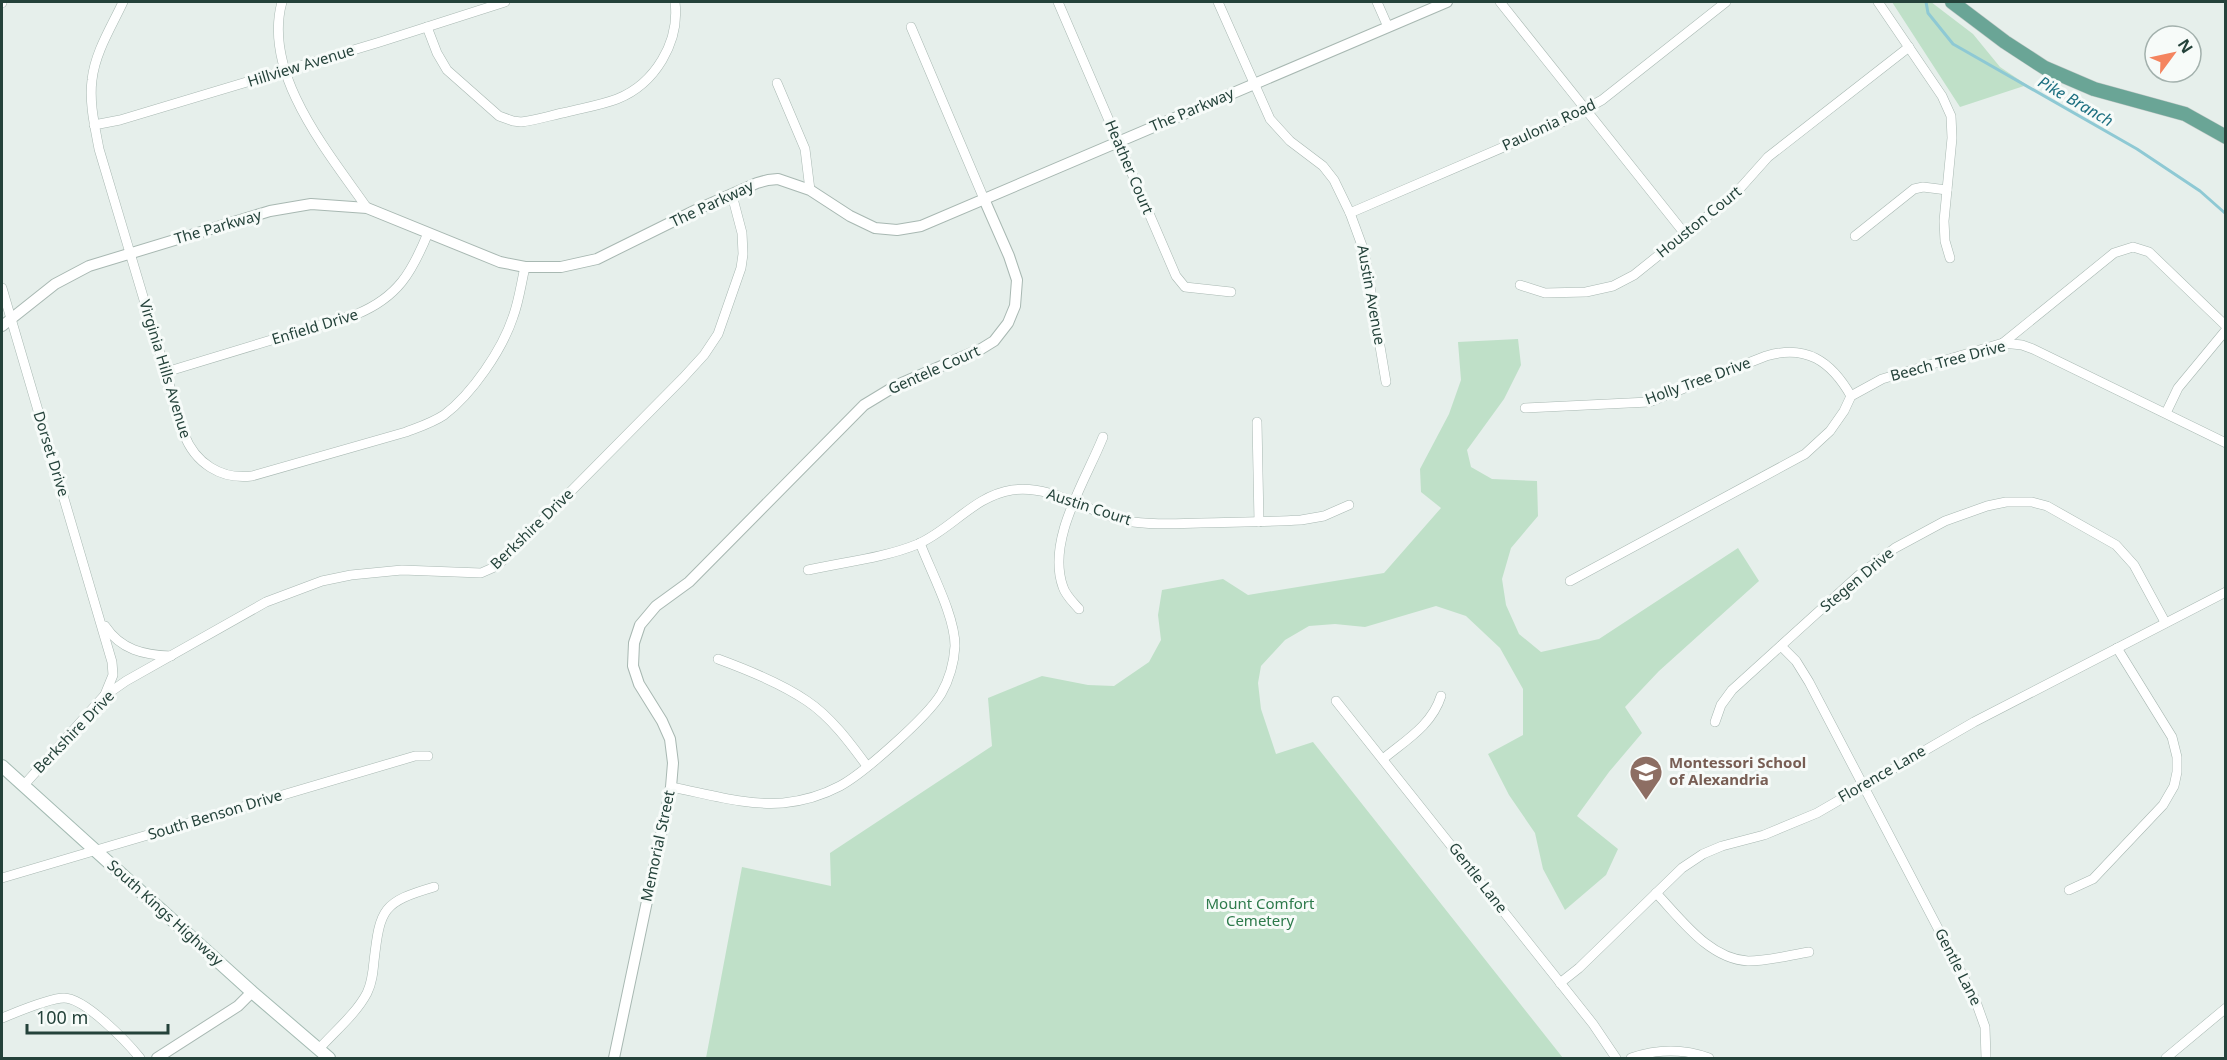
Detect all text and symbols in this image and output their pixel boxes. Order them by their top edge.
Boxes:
north arrow [2143,24,2203,84]
text: N [2173,34,2198,57]
street label: Hillview Avenue [245,39,357,91]
water label: Pike Branch [2034,71,2118,131]
street label: The Parkway [1146,82,1237,136]
street label: Paulonia Road [1498,94,1599,155]
street label: Heather Court [1101,116,1159,217]
street label: The Parkway [667,175,757,231]
street label: Houston Court [1652,180,1745,262]
street label: The Parkway [172,204,264,248]
street label: Austin Avenue [1353,243,1391,346]
street label: Virginia Hills Avenue [135,297,197,440]
street label: Enfield Drive [269,303,360,349]
street label: Beech Tree Drive [1888,335,2008,385]
street label: Gentele Court [885,340,983,398]
street label: Holly Tree Drive [1642,352,1753,408]
street label: Dorset Drive [29,409,74,499]
street label: Austin Court [1044,483,1135,529]
street label: Berkshire Drive [485,484,577,573]
street label: Stegen Drive [1815,543,1897,616]
street label: Berkshire Drive [29,685,118,777]
street label: Florence Lane [1834,740,1929,806]
place label: Montessori School of Alexandria [1669,752,1806,789]
school or university icon: Montessori School of Alexandria [1628,754,1664,801]
street label: South Benson Drive [145,784,284,844]
street label: Memorial Street [635,788,679,903]
street label: Gentle Lane [1445,838,1513,917]
street label: South Kings Highway [104,855,228,970]
park label: Mount Comfort Cemetery [1206,893,1315,930]
street label: Gentle Lane [1931,924,1987,1009]
scale bar [27,997,168,1035]
text: 100 m [36,1005,88,1029]

